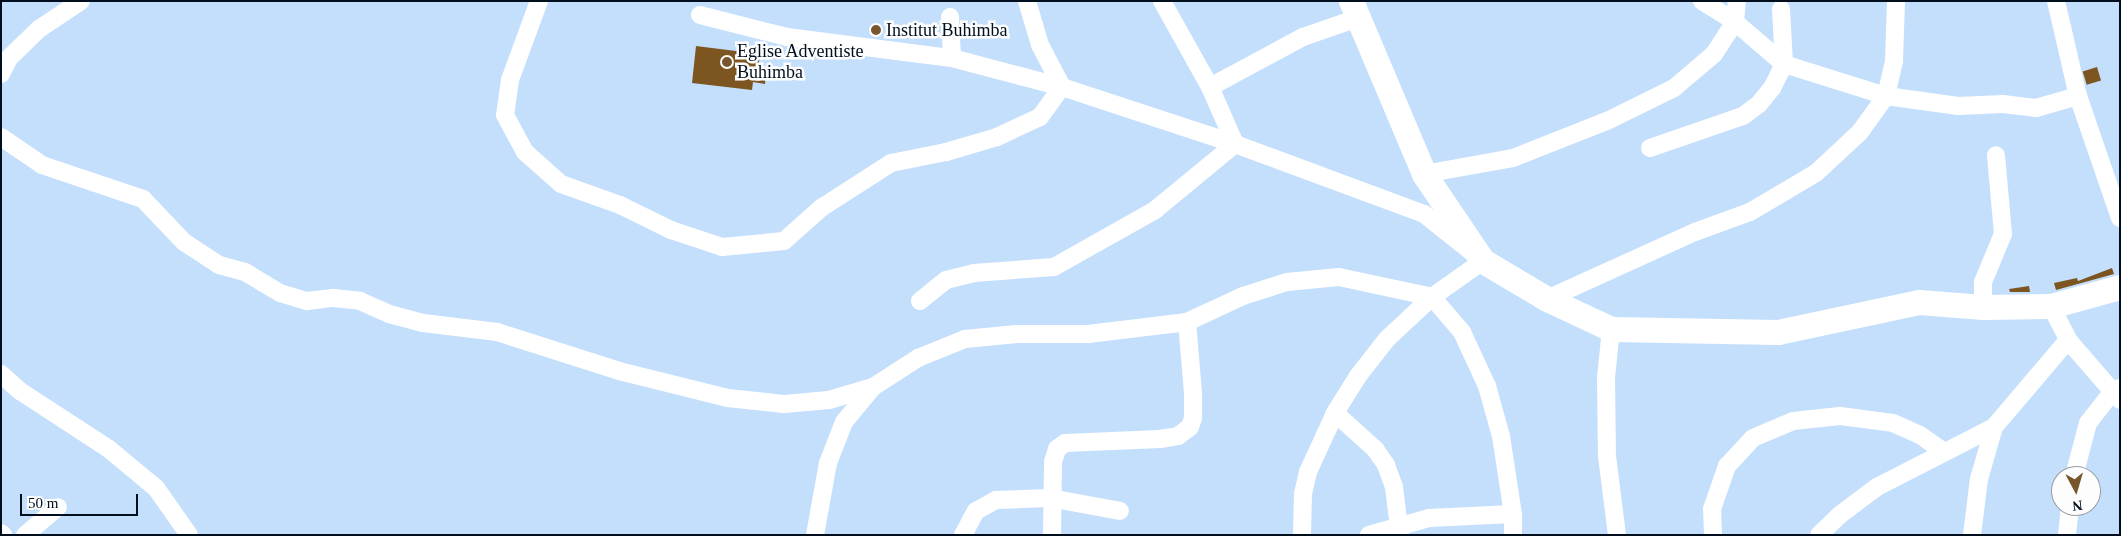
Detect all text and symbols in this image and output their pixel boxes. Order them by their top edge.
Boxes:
place label: Institut Buhimba [886,19,1008,41]
marker: Institut Buhimba [870,24,882,36]
place label: Eglise Adventiste Buhimba [737,41,864,84]
marker: Eglise Adventiste Buhimba [721,56,733,68]
north arrow [2051,466,2101,516]
scale bar [22,484,140,516]
text: 50 m [28,495,58,511]
text: N [2072,497,2083,513]

